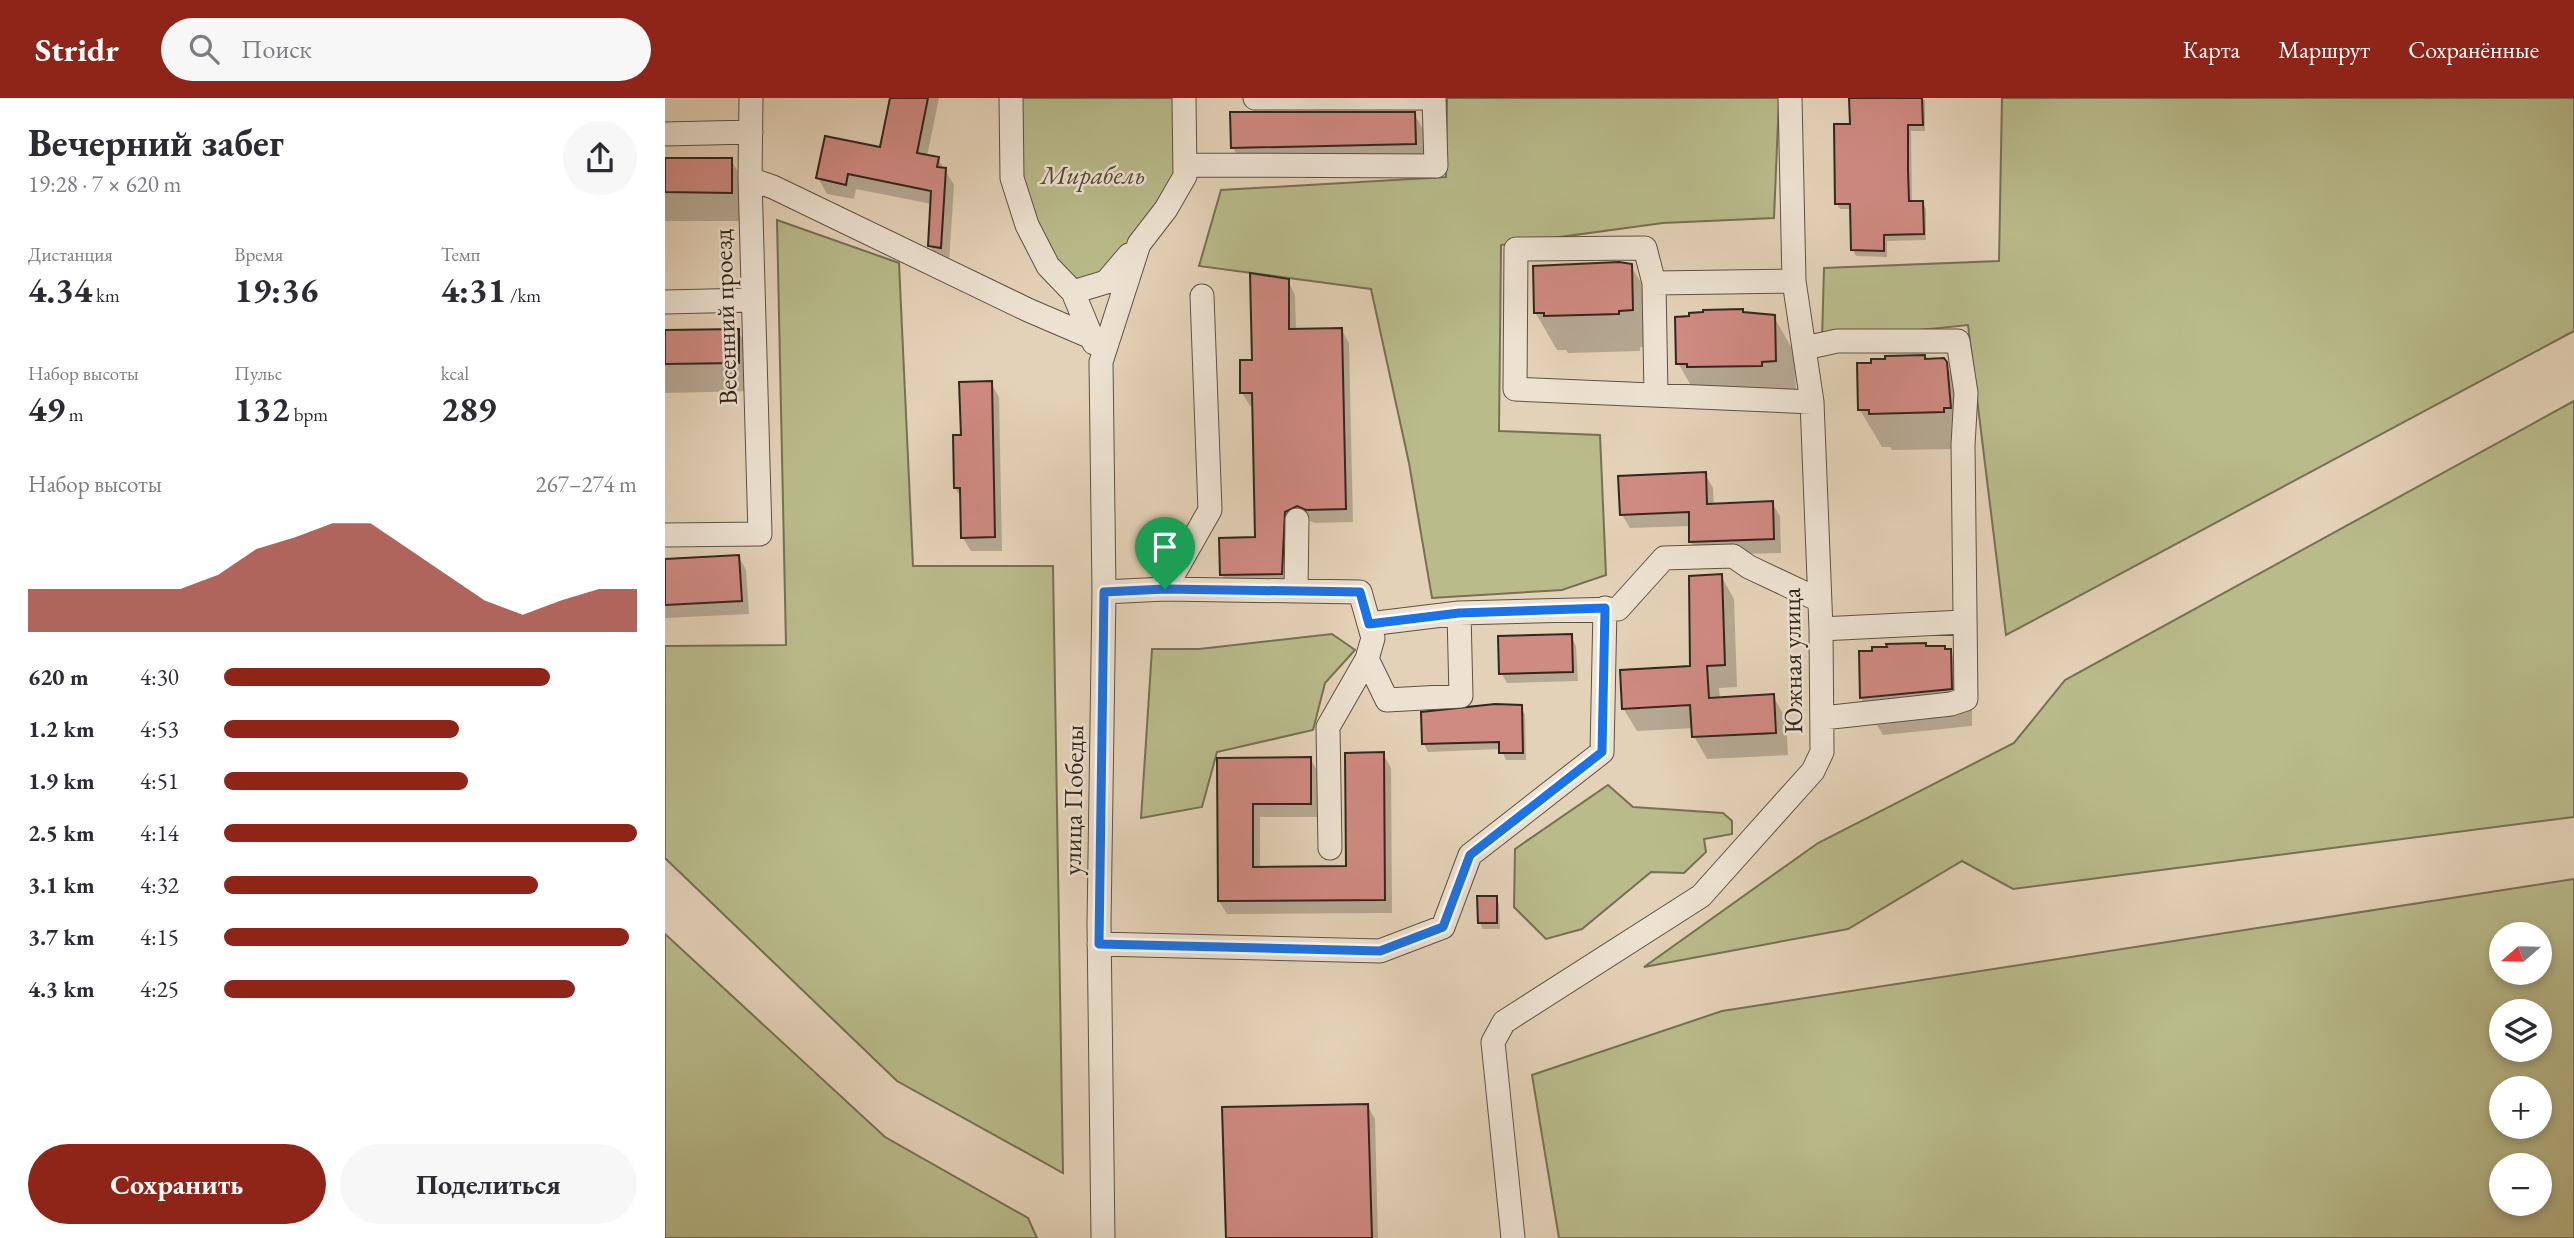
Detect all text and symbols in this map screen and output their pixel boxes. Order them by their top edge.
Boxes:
search box [161,18,651,81]
text: Stridr [35,28,119,71]
icon: search [185,30,223,68]
text: Поиск [241,32,312,66]
text: Карта [2183,34,2240,65]
text: Маршрут [2278,34,2370,65]
text: Сохранённые [2408,34,2539,65]
text: Вечерний забег [28,118,284,167]
button: share [563,121,637,195]
park label: Мирабель [1039,158,1145,192]
text: 19:28 · 7 × 620 m [28,169,181,199]
street label: Весенний проезд [705,228,745,406]
text: Дистанция [28,242,113,267]
text: Время [234,242,283,267]
text: Темп [441,242,480,267]
text: 4.34 [28,267,92,312]
text: 19:36 [234,267,318,312]
text: 4:31 [441,267,506,312]
text: km [92,283,120,308]
text: /km [506,283,541,308]
text: Набор высоты [28,361,139,386]
text: Пульс [234,361,282,386]
text: kcal [441,361,469,386]
text: 49 [28,386,65,431]
text: 132 [234,386,290,431]
text: 289 [441,386,496,431]
text: m [65,402,84,427]
text: bpm [290,402,328,427]
text: Набор высоты [28,469,162,499]
text: 267–274 m [536,469,637,499]
pin [1135,517,1195,589]
icon: arrive [1146,528,1184,566]
street label: Южная улица [1774,587,1810,734]
text: 620 m [28,662,89,692]
text: 4:30 [140,662,179,692]
text: 1.2 km [28,714,95,744]
text: 4:53 [140,714,179,744]
street label: улица Победы [1055,724,1091,876]
text: 1.9 km [28,766,95,796]
text: 4:51 [140,766,179,796]
text: 2.5 km [28,818,95,848]
text: 4:14 [140,818,179,848]
text: 3.1 km [28,870,95,900]
text: 4:32 [140,870,179,900]
text: 3.7 km [28,922,95,952]
text: 4:15 [140,922,179,952]
north arrow [2489,922,2551,985]
map controls [2489,922,2552,1216]
text: 4.3 km [28,974,95,1004]
text: 4:25 [140,974,179,1004]
button: layers [2489,999,2552,1062]
button: + [2489,1076,2552,1139]
button: Сохранить [28,1144,326,1224]
button: Поделиться [340,1144,637,1224]
button: − [2489,1153,2552,1216]

